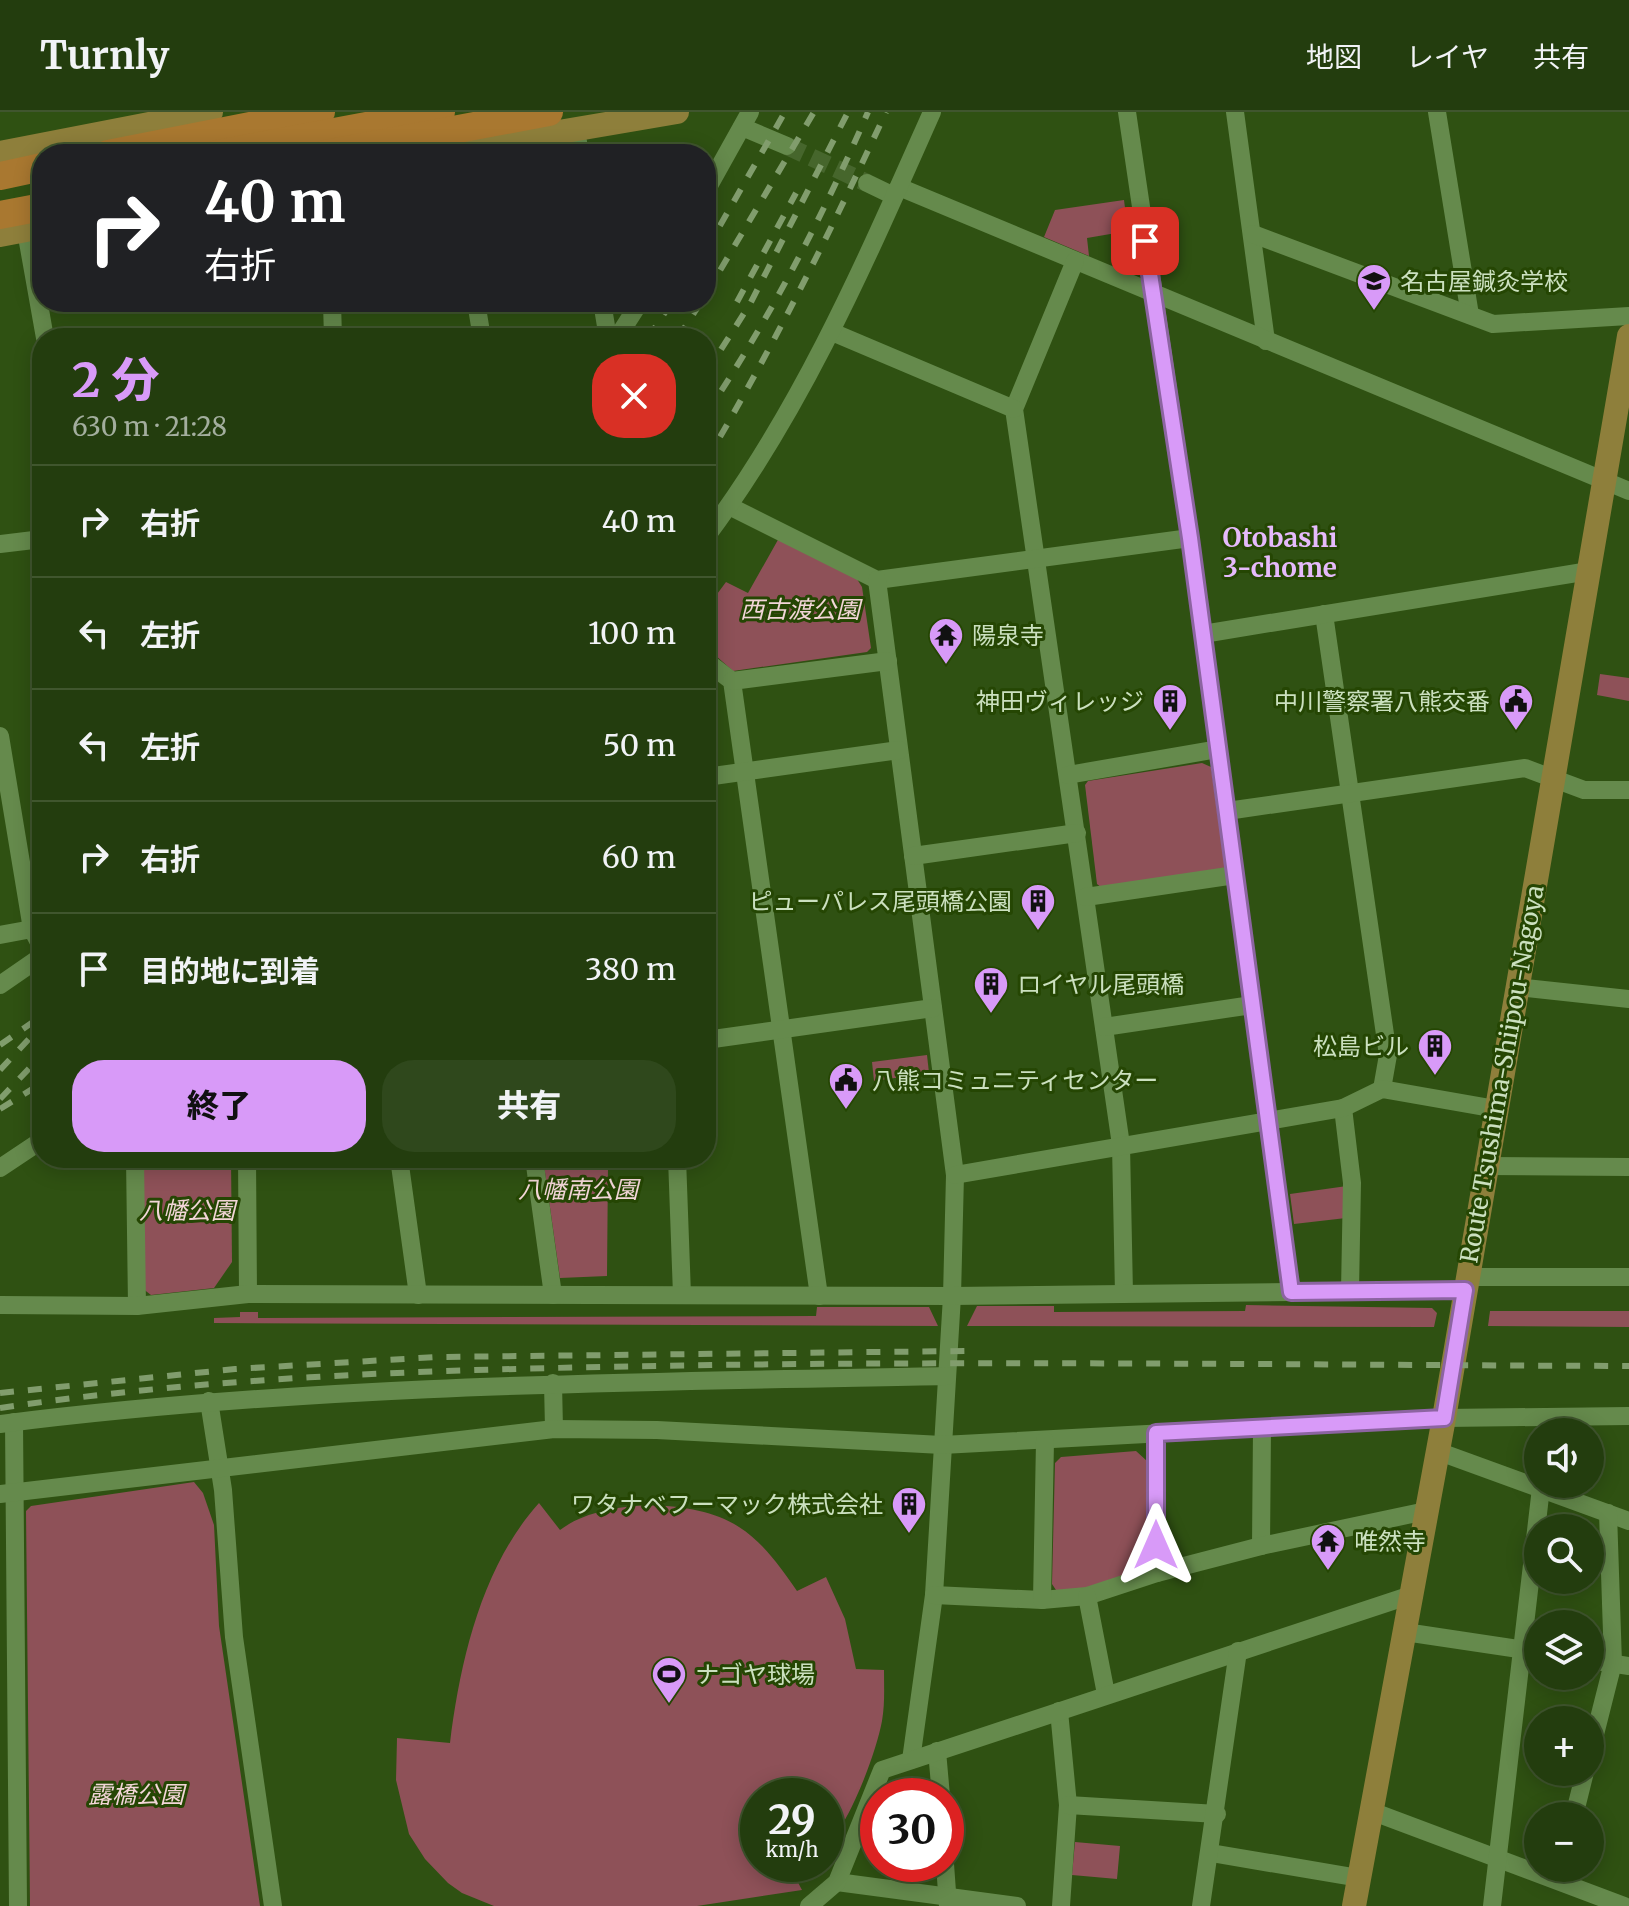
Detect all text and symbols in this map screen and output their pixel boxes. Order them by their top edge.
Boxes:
text: Turnly [40,32,169,79]
text: 地図 [1306,39,1362,75]
text: レイヤ [1406,39,1489,75]
text: 共有 [1533,39,1589,75]
text: 40 m [204,167,346,237]
icon: right [72,176,176,280]
pin [1111,207,1179,275]
icon: arrive [1123,219,1167,263]
text: 右折 [204,243,276,288]
school or university icon: 名古屋鍼灸学校 [1355,262,1393,312]
place label: 名古屋鍼灸学校 [1400,266,1568,297]
text: 2 分 [72,350,160,410]
button: close [592,354,676,438]
text: 630 m · 21:28 [72,410,227,443]
icon: right [72,499,116,543]
text: 40 m [602,502,676,540]
text: 右折 [140,504,200,542]
district label: Otobashi 3-chome [1223,521,1337,584]
park label: 西古渡公園 [740,594,863,625]
icon: left [72,611,116,655]
text: 100 m [588,614,676,652]
text: 左折 [140,616,200,654]
temple icon: 陽泉寺 [927,616,965,666]
place label: 陽泉寺 [972,620,1044,651]
building icon: 神田ヴィレッジ [1151,682,1189,732]
public building icon: 中川警察署八熊交番 [1497,682,1535,732]
place label: 神田ヴィレッジ [976,686,1144,717]
place label: 中川警察署八熊交番 [1274,686,1490,717]
icon: left [72,723,116,767]
text: 50 m [603,726,676,764]
text: 左折 [140,728,200,766]
icon: right [72,835,116,879]
text: 60 m [602,838,676,876]
text: 右折 [140,840,200,878]
building icon: ピューパレス尾頭橋公園 [1019,882,1057,932]
street label: Route Tsushima-Shiipou-Nagoya [1453,883,1551,1265]
place label: ピューパレス尾頭橋公園 [748,886,1012,917]
icon: arrive [72,947,116,991]
text: 380 m [585,950,676,988]
text: 目的地に到着 [140,952,320,990]
building icon: ロイヤル尾頭橋 [972,965,1010,1015]
place label: ロイヤル尾頭橋 [1017,969,1184,1000]
building icon: 松島ビル [1416,1027,1454,1077]
place label: 松島ビル [1313,1031,1409,1062]
button: 終了 [72,1060,366,1152]
button: 共有 [382,1060,676,1152]
public building icon: 八熊コミュニティセンター [827,1061,865,1111]
place label: 八熊コミュニティセンター [872,1065,1159,1096]
park label: 八幡南公園 [518,1174,641,1205]
park label: 八幡公園 [139,1195,238,1226]
map controls [1524,1418,1604,1882]
button: sound [1524,1418,1604,1498]
building icon: ワタナベフーマック株式会社 [890,1485,928,1535]
place label: ワタナベフーマック株式会社 [571,1489,883,1520]
position arrow [1114,1503,1198,1587]
button: search [1524,1514,1604,1594]
temple icon: 唯然寺 [1309,1522,1347,1572]
place label: 唯然寺 [1354,1526,1426,1557]
button: layers [1524,1610,1604,1690]
sports icon: ナゴヤ球場 [650,1655,688,1705]
place label: ナゴヤ球場 [695,1659,815,1690]
button: + [1524,1706,1604,1786]
speed limit sign: 30 [860,1778,964,1882]
park label: 露橋公園 [88,1779,187,1810]
text: 29 [768,1795,816,1845]
button: − [1524,1802,1604,1882]
text: km/h [766,1837,818,1862]

